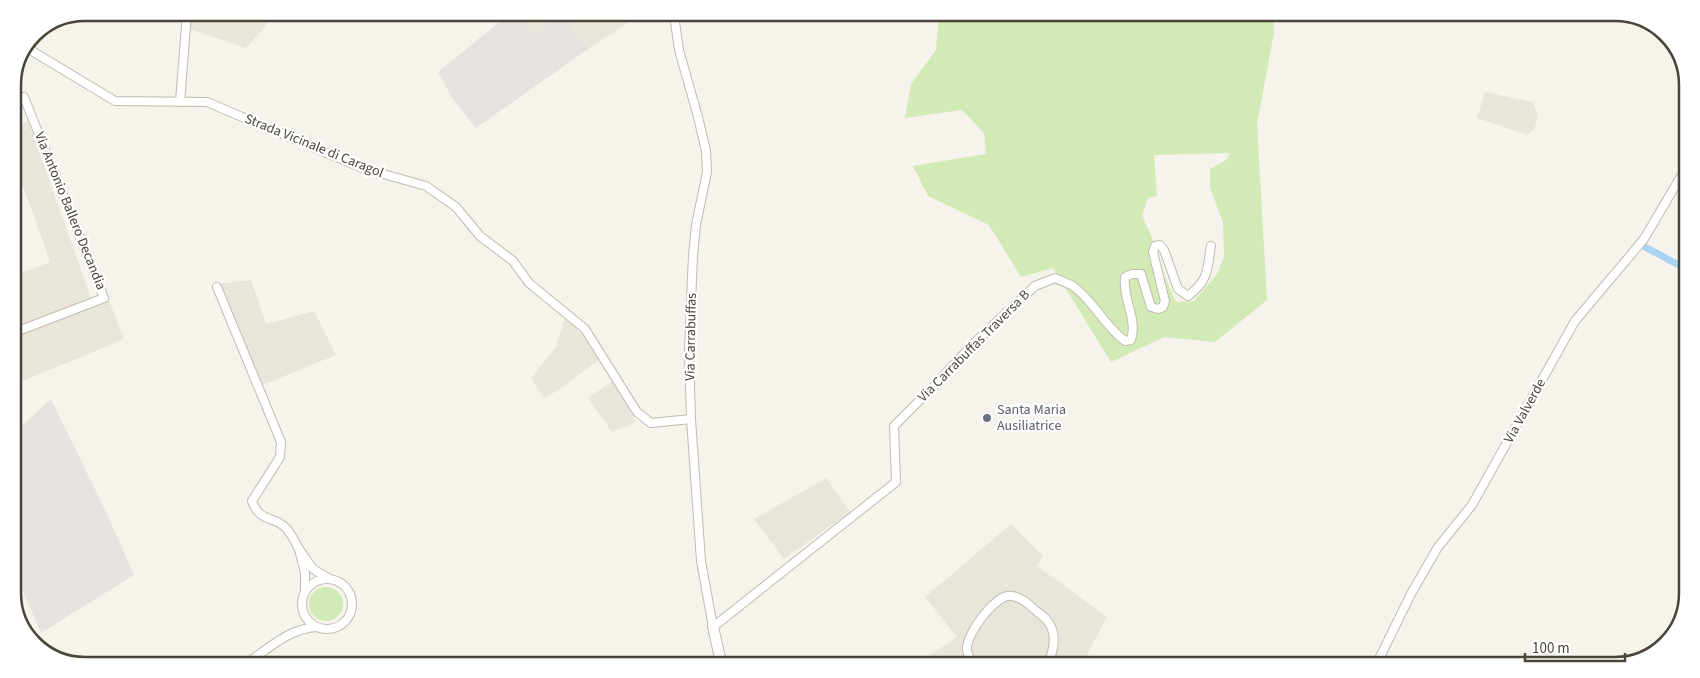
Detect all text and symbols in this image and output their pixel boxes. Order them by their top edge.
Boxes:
street label: Strada Vicinale di Caragol [242,109,387,183]
street label: Via Antonio Ballero Decandia [29,129,111,293]
street label: Via Carrabuffas Traversa B [913,285,1035,407]
street label: Via Carrabuffas [680,293,702,381]
street label: Via Valverde [1499,375,1551,447]
place label: Santa Maria Ausiliatrice [997,400,1066,436]
marker: Santa Maria Ausiliatrice [981,412,993,424]
scale bar [1525,630,1625,662]
text: 100 m [1532,638,1570,659]

